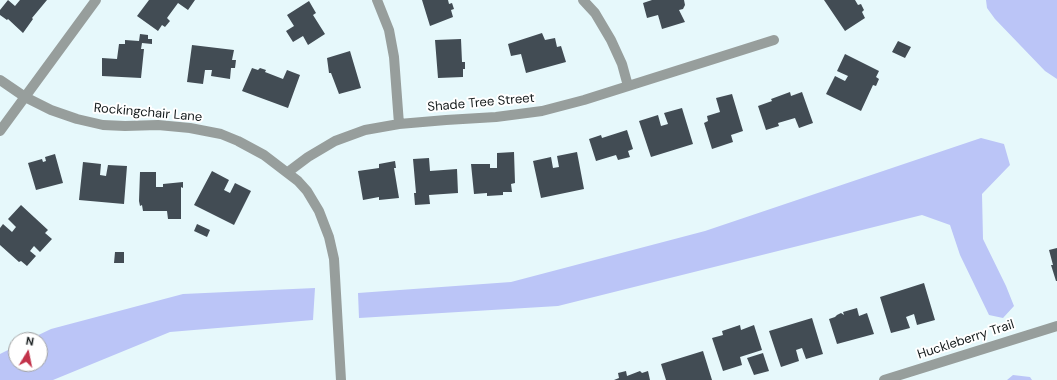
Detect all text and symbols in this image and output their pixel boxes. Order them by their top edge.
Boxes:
street label: Shade Tree Street [427,91,535,115]
street label: Rockingchair Lane [93,100,203,126]
street label: Huckleberry Trail [916,317,1016,363]
north arrow [8,332,48,372]
text: N [25,334,35,349]

